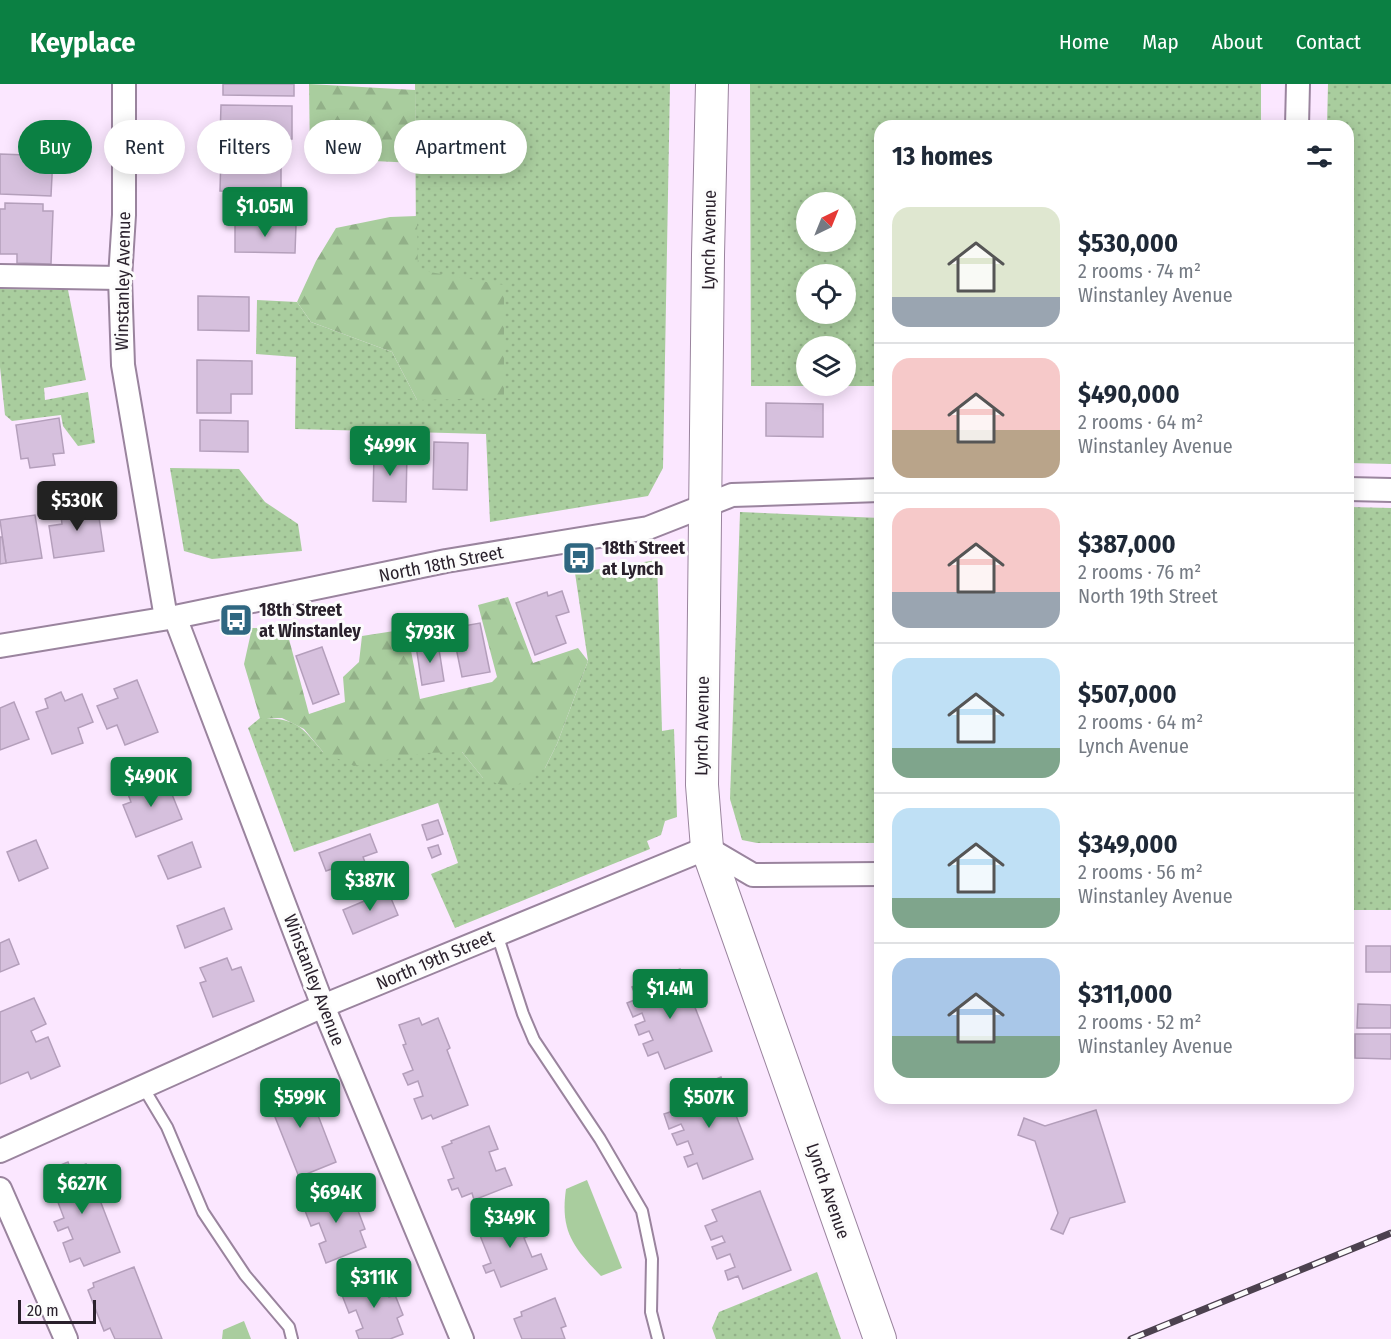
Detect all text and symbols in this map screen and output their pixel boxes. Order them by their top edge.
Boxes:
text: Keyplace [30,26,136,59]
text: Home [1059,29,1109,55]
text: Map [1142,29,1179,55]
text: About [1212,29,1263,55]
text: Contact [1296,29,1361,55]
chip: Buy [18,120,92,174]
chip: Rent [104,120,185,174]
chip: Filters [197,120,292,174]
chip: New [304,120,382,174]
chip: Apartment [394,120,527,174]
icon: filters [1303,140,1336,173]
text: 13 homes [892,141,993,172]
pin: $1.05M [216,187,314,238]
street label: Lynch Avenue [697,190,721,290]
north arrow [796,192,856,252]
map controls [796,192,856,396]
text: $1.05M [236,194,294,218]
street label: Winstanley Avenue [111,211,135,351]
text: $530,000 [1078,228,1178,259]
icon: home [940,231,1012,303]
text: 2 rooms · 74 m² [1078,259,1201,283]
button: locate [796,264,856,324]
text: Winstanley Avenue [1078,283,1233,307]
button: layers [796,336,856,396]
text: $490,000 [1078,379,1180,410]
icon: home [940,382,1012,454]
text: 2 rooms · 64 m² [1078,410,1203,434]
pin: $499K [348,426,432,477]
text: $499K [364,433,416,457]
text: Winstanley Avenue [1078,434,1233,458]
pin: $530K [35,481,119,532]
text: $530K [51,488,103,512]
text: $387,000 [1078,529,1176,560]
icon: home [940,532,1012,604]
place label: 18th Street at Lynch [602,537,686,580]
bus stop icon: 18th Street at Lynch [561,540,597,576]
street label: North 18th Street [377,541,505,587]
text: 2 rooms · 76 m² [1078,560,1201,584]
text: North 19th Street [1078,584,1218,608]
place label: 18th Street at Winstanley [259,599,361,642]
bus stop icon: 18th Street at Winstanley [218,602,254,638]
pin: $793K [388,613,472,664]
text: $793K [405,620,455,644]
street label: Lynch Avenue [690,676,714,776]
text: $507,000 [1078,679,1177,710]
icon: home [940,682,1012,754]
text: 2 rooms · 64 m² [1078,710,1203,734]
text: Lynch Avenue [1078,734,1189,758]
pin: $490K [109,757,193,808]
text: $490K [125,764,177,788]
text: $349,000 [1078,829,1178,860]
icon: home [940,832,1012,904]
text: 2 rooms · 56 m² [1078,860,1203,884]
pin: $387K [328,861,412,912]
text: $387K [345,868,395,892]
text: Winstanley Avenue [1078,884,1233,908]
street label: Winstanley Avenue [279,911,349,1049]
street label: North 19th Street [373,925,497,995]
pin: $1.4M [628,969,712,1020]
text: $1.4M [647,976,693,1000]
text: $311,000 [1078,979,1172,1010]
icon: home [940,982,1012,1054]
text: 2 rooms · 52 m² [1078,1010,1202,1034]
text: Winstanley Avenue [1078,1034,1233,1058]
pin: $599K [258,1078,342,1129]
pin: $507K [667,1078,751,1129]
text: $599K [274,1085,326,1109]
text: $507K [684,1085,734,1109]
street label: Lynch Avenue [801,1140,855,1242]
pin: $627K [40,1164,124,1215]
text: $627K [57,1171,107,1195]
pin: $694K [294,1173,378,1224]
text: $694K [310,1180,362,1204]
pin: $349K [468,1198,552,1249]
text: $349K [484,1205,536,1229]
pin: $311K [332,1258,416,1309]
text: $311K [350,1265,398,1289]
scale bar [18,1297,96,1324]
text: 20 m [27,1301,58,1320]

